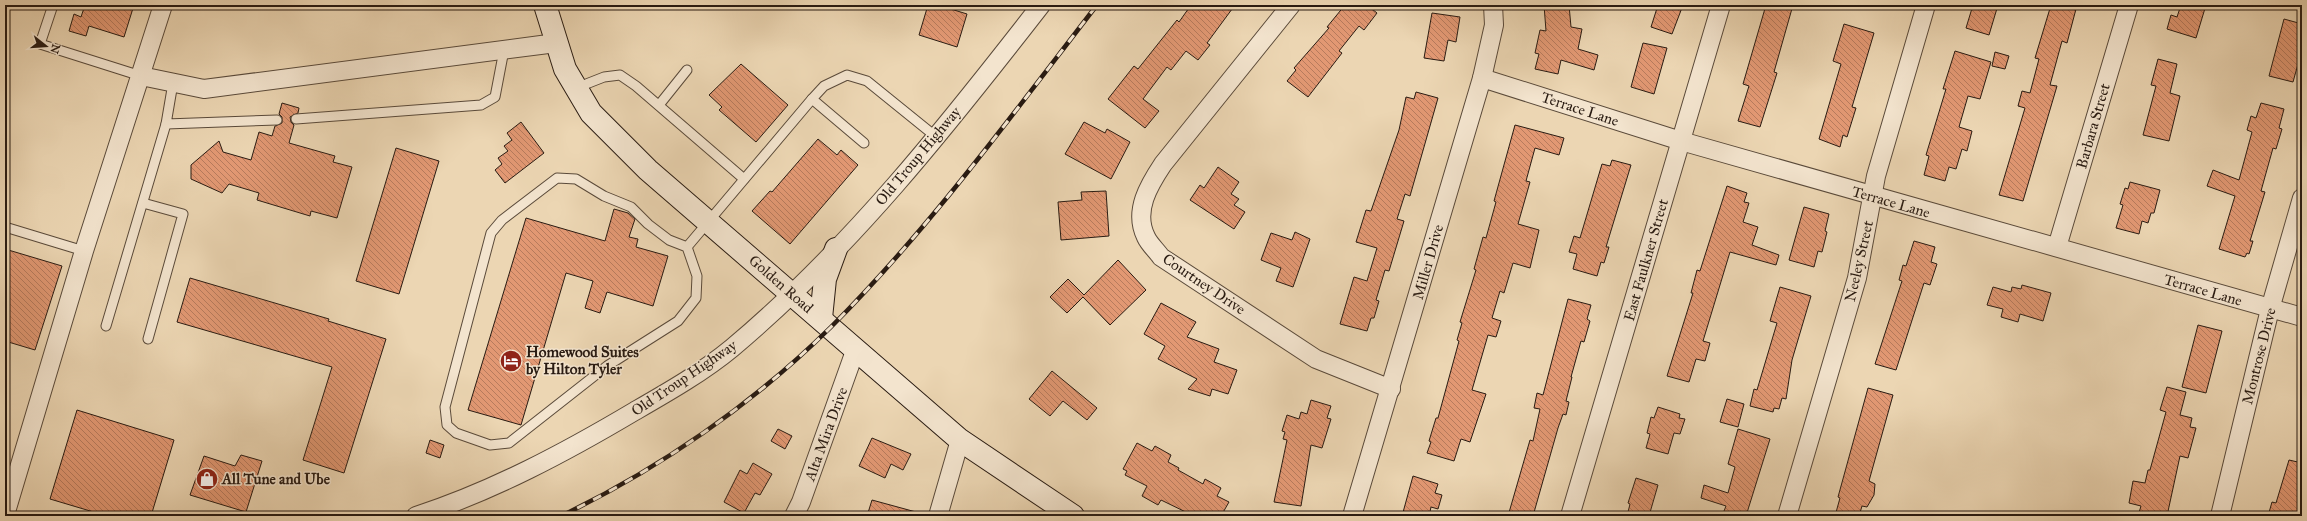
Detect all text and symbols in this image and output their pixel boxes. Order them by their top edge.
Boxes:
north arrow [26,26,66,66]
text: N [47,42,63,56]
street label: Barbara Street [2072,81,2114,171]
street label: Terrace Lane [1539,88,1621,130]
street label: Old Troup Highway [871,102,965,209]
street label: Terrace Lane [1850,182,1932,222]
street label: East Faulkner Street [1620,196,1672,323]
street label: Neeley Street [1841,218,1877,303]
street label: Miller Drive [1409,222,1447,302]
street label: Courtney Drive [1159,250,1249,318]
street label: Golden Road [745,251,817,317]
street label: Terrace Lane [2162,270,2244,310]
street label: Montrose Drive [2238,306,2280,406]
street label: Old Troup Highway [628,336,741,420]
place label: Homewood Suites by Hilton Tyler [525,343,639,379]
hotel icon: Homewood Suites by Hilton Tyler [498,348,524,374]
street label: Alta Mira Drive [800,385,851,484]
shop icon: All Tune and Ube [194,466,220,492]
place label: All Tune and Ube [221,470,331,488]

